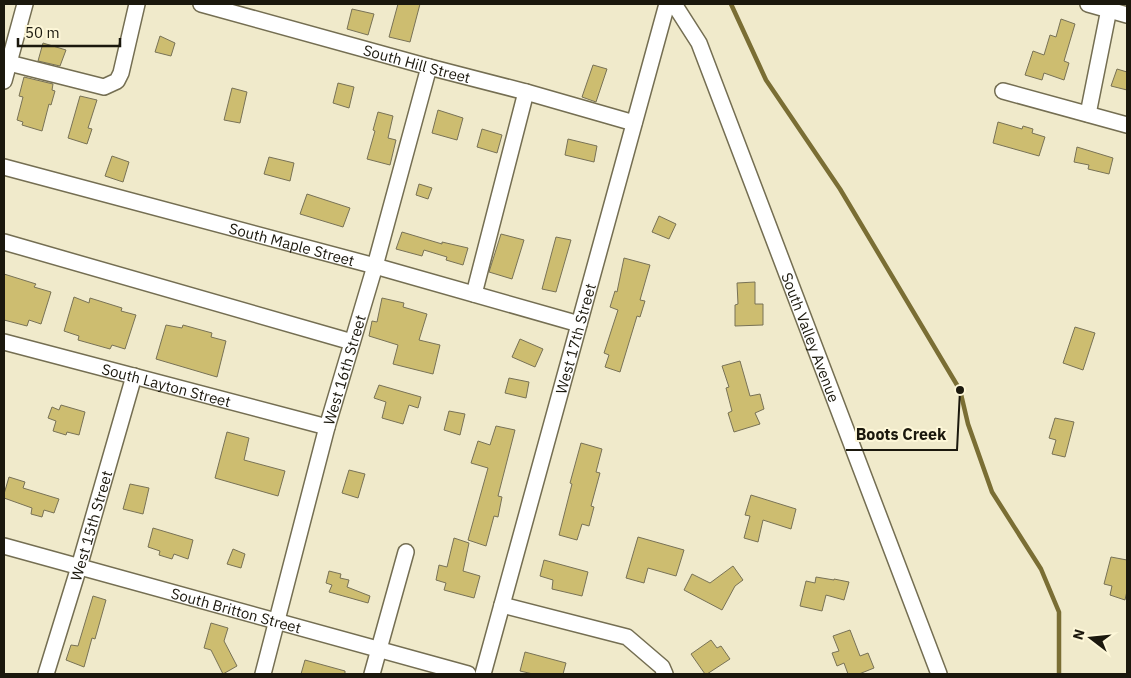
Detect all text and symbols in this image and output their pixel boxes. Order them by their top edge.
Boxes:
scale bar [18,15,120,47]
text: 50 m [25,23,60,42]
street label: South Hill Street [361,40,473,87]
street label: South Maple Street [227,218,357,270]
street label: South Valley Avenue [778,270,844,405]
street label: West 17th Street [551,281,599,396]
street label: West 16th Street [319,312,369,427]
street label: South Layton Street [100,359,233,411]
callout: Boots Creek [846,419,957,450]
text: Boots Creek [856,424,947,444]
street label: West 15th Street [66,468,116,583]
street label: South Britton Street [169,583,303,637]
north arrow [1066,613,1116,663]
text: N [1068,627,1089,642]

